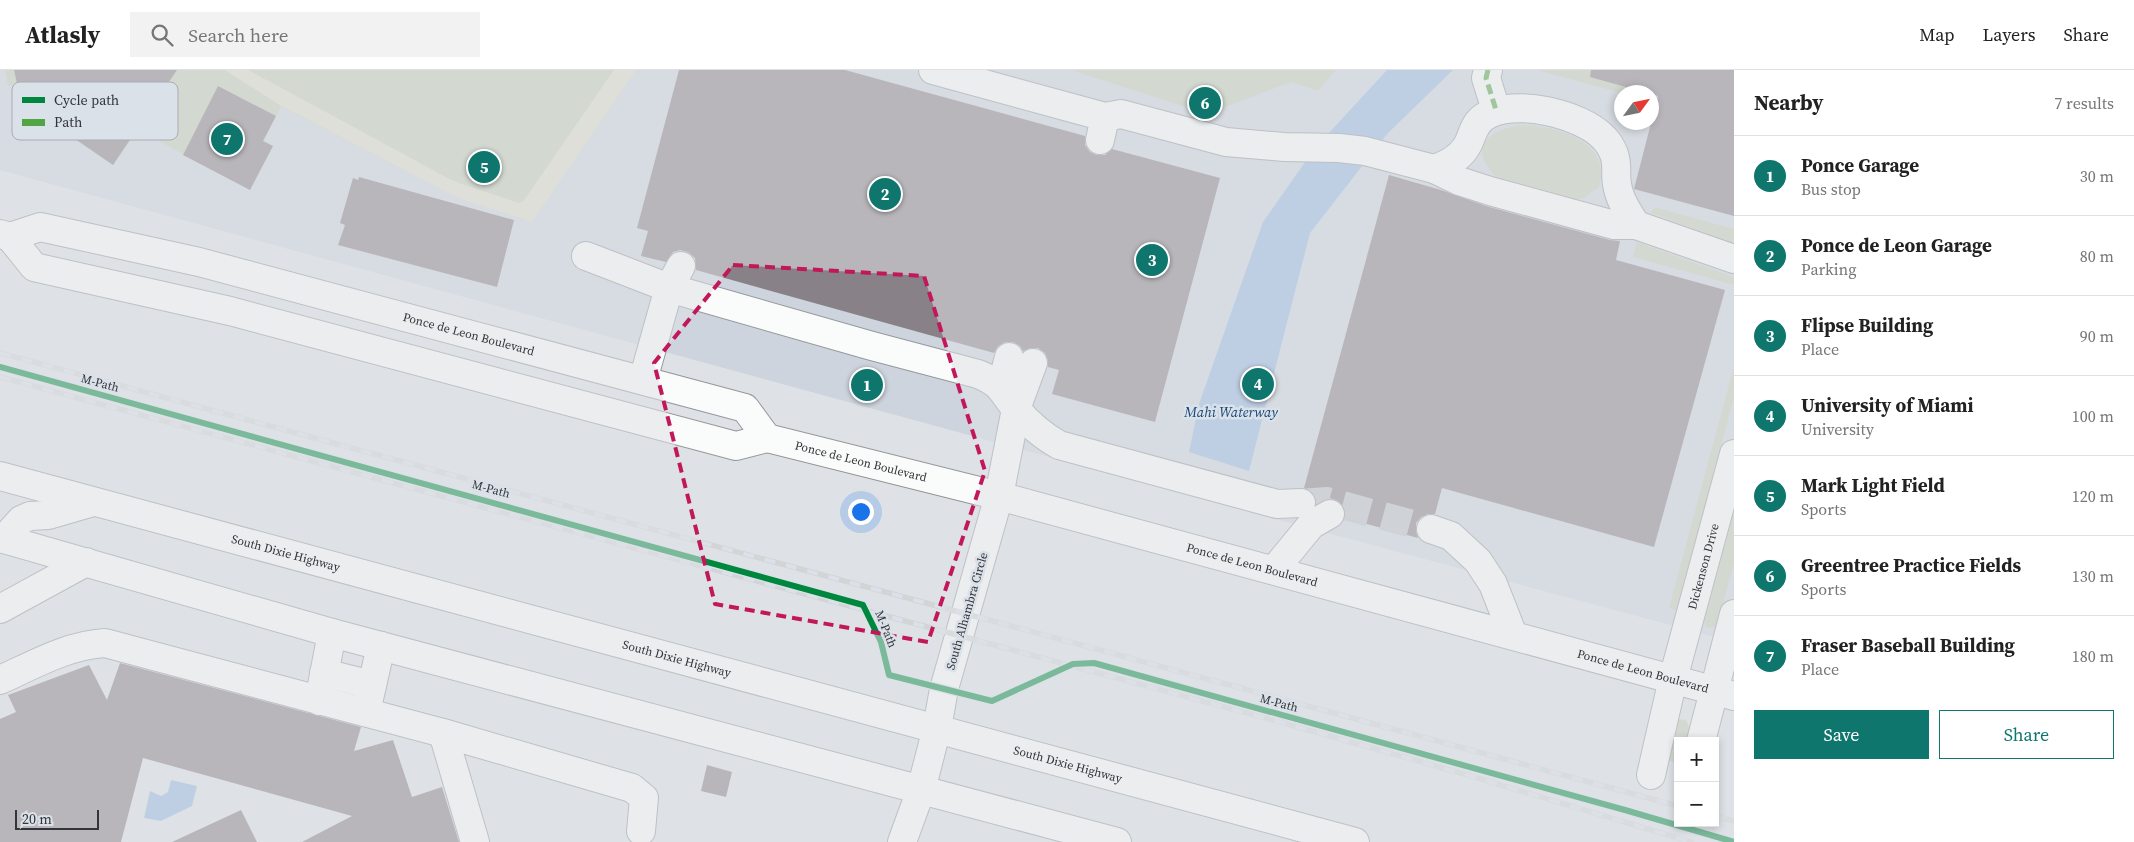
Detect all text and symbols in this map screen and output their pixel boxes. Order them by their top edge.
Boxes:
search box [130,12,480,57]
text: Atlasly [25,18,100,51]
icon: search [148,21,176,49]
text: Search here [188,22,288,48]
text: Map [1919,22,1954,47]
text: Layers [1982,22,2035,47]
text: Share [2063,22,2109,47]
legend [12,82,178,140]
pin: 6 [1189,84,1221,122]
north arrow [1614,85,1659,130]
text: Nearby [1754,88,1824,117]
text: Cycle path [54,90,119,110]
text: 7 results [2054,92,2114,114]
text: Path [54,112,82,132]
pin: 7 [211,120,243,158]
pin: 5 [468,148,500,186]
text: Ponce Garage [1801,152,1919,178]
text: 1 [1766,165,1774,187]
text: 30 m [2080,165,2114,187]
pin: 2 [869,175,901,213]
text: Bus stop [1801,178,1861,200]
text: Ponce de Leon Garage [1801,232,1992,258]
pin: 3 [1136,241,1168,279]
text: 2 [1766,245,1774,267]
text: 80 m [2080,245,2114,267]
text: Parking [1801,258,1857,280]
street label: Ponce de Leon Boulevard [401,309,536,359]
text: Flipse Building [1801,312,1933,338]
text: 3 [1766,325,1774,347]
text: 90 m [2080,325,2114,347]
text: Place [1801,338,1839,360]
pin: 4 [1242,365,1274,403]
pin: 1 [851,366,883,404]
street label: M-Path [79,370,121,396]
text: University of Miami [1801,392,1974,418]
water label: Mahi Waterway [1183,402,1278,422]
text: 4 [1766,405,1774,427]
text: 100 m [2072,405,2114,427]
text: University [1801,418,1874,440]
street label: Ponce de Leon Boulevard [793,437,929,486]
text: Mark Light Field [1801,472,1945,498]
street label: M-Path [470,476,512,502]
text: 5 [1766,485,1774,507]
text: 120 m [2072,485,2114,507]
text: Sports [1801,498,1846,520]
your location [848,499,874,525]
street label: Dickenson Drive [1684,522,1723,611]
street label: South Dixie Highway [230,531,343,576]
street label: Ponce de Leon Boulevard [1185,539,1320,590]
street label: South Alhambra Circle [943,550,991,672]
text: Greentree Practice Fields [1801,552,2021,578]
text: 6 [1766,565,1774,587]
text: 130 m [2072,565,2114,587]
text: Sports [1801,578,1846,600]
street label: M-Path [871,608,901,650]
text: Fraser Baseball Building [1801,632,2015,658]
street label: South Dixie Highway [621,637,734,681]
text: 7 [1766,645,1774,667]
text: 180 m [2072,645,2114,667]
street label: Ponce de Leon Boulevard [1575,646,1711,697]
text: Place [1801,658,1839,680]
street label: M-Path [1258,690,1300,716]
button: Save [1754,710,1929,759]
button: Share [1939,710,2114,759]
map controls [1674,737,1719,827]
button: + [1674,737,1719,782]
street label: South Dixie Highway [1012,742,1125,787]
button: − [1674,782,1719,827]
scale bar [15,807,99,830]
text: 20 m [22,809,52,829]

